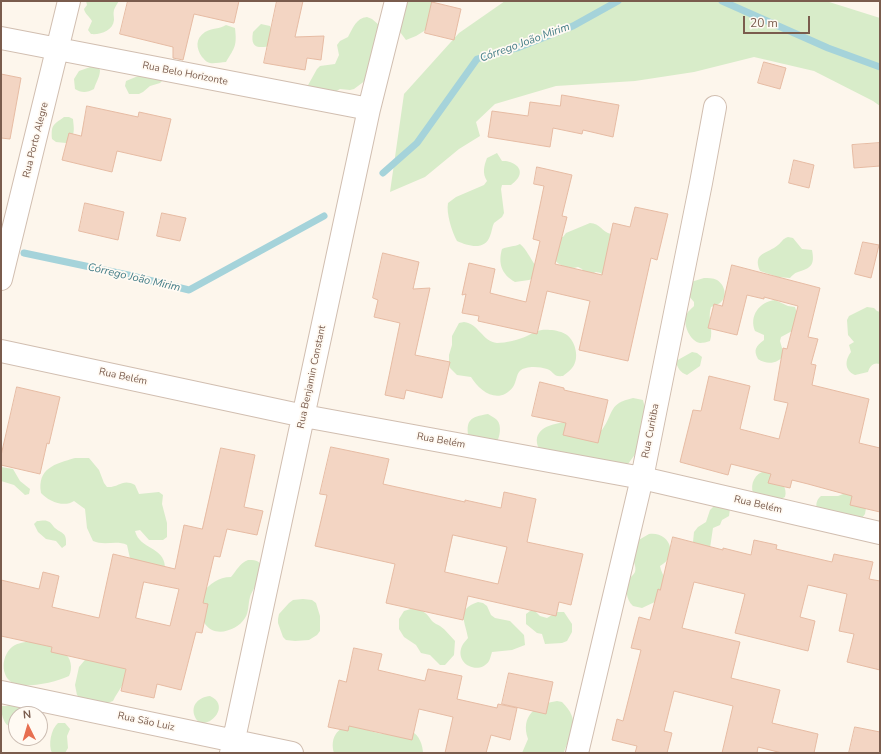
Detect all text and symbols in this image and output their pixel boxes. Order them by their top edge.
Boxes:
scale bar [745,8,812,34]
text: 20 m [750,15,778,31]
water label: Córrego João Mirim [478,21,572,65]
street label: Rua Belo Horizonte [141,60,229,88]
street label: Rua Porto Alegre [21,101,51,179]
water label: Córrego João Mirim [86,261,182,295]
street label: Rua Benjamin Constant [295,324,329,430]
street label: Rua Belém [98,366,148,388]
street label: Rua Curitiba [640,403,662,459]
street label: Rua Belém [416,431,466,451]
street label: Rua Belém [733,494,783,516]
north arrow [8,706,48,746]
text: N [22,707,32,722]
street label: Rua São Luiz [117,710,175,734]

